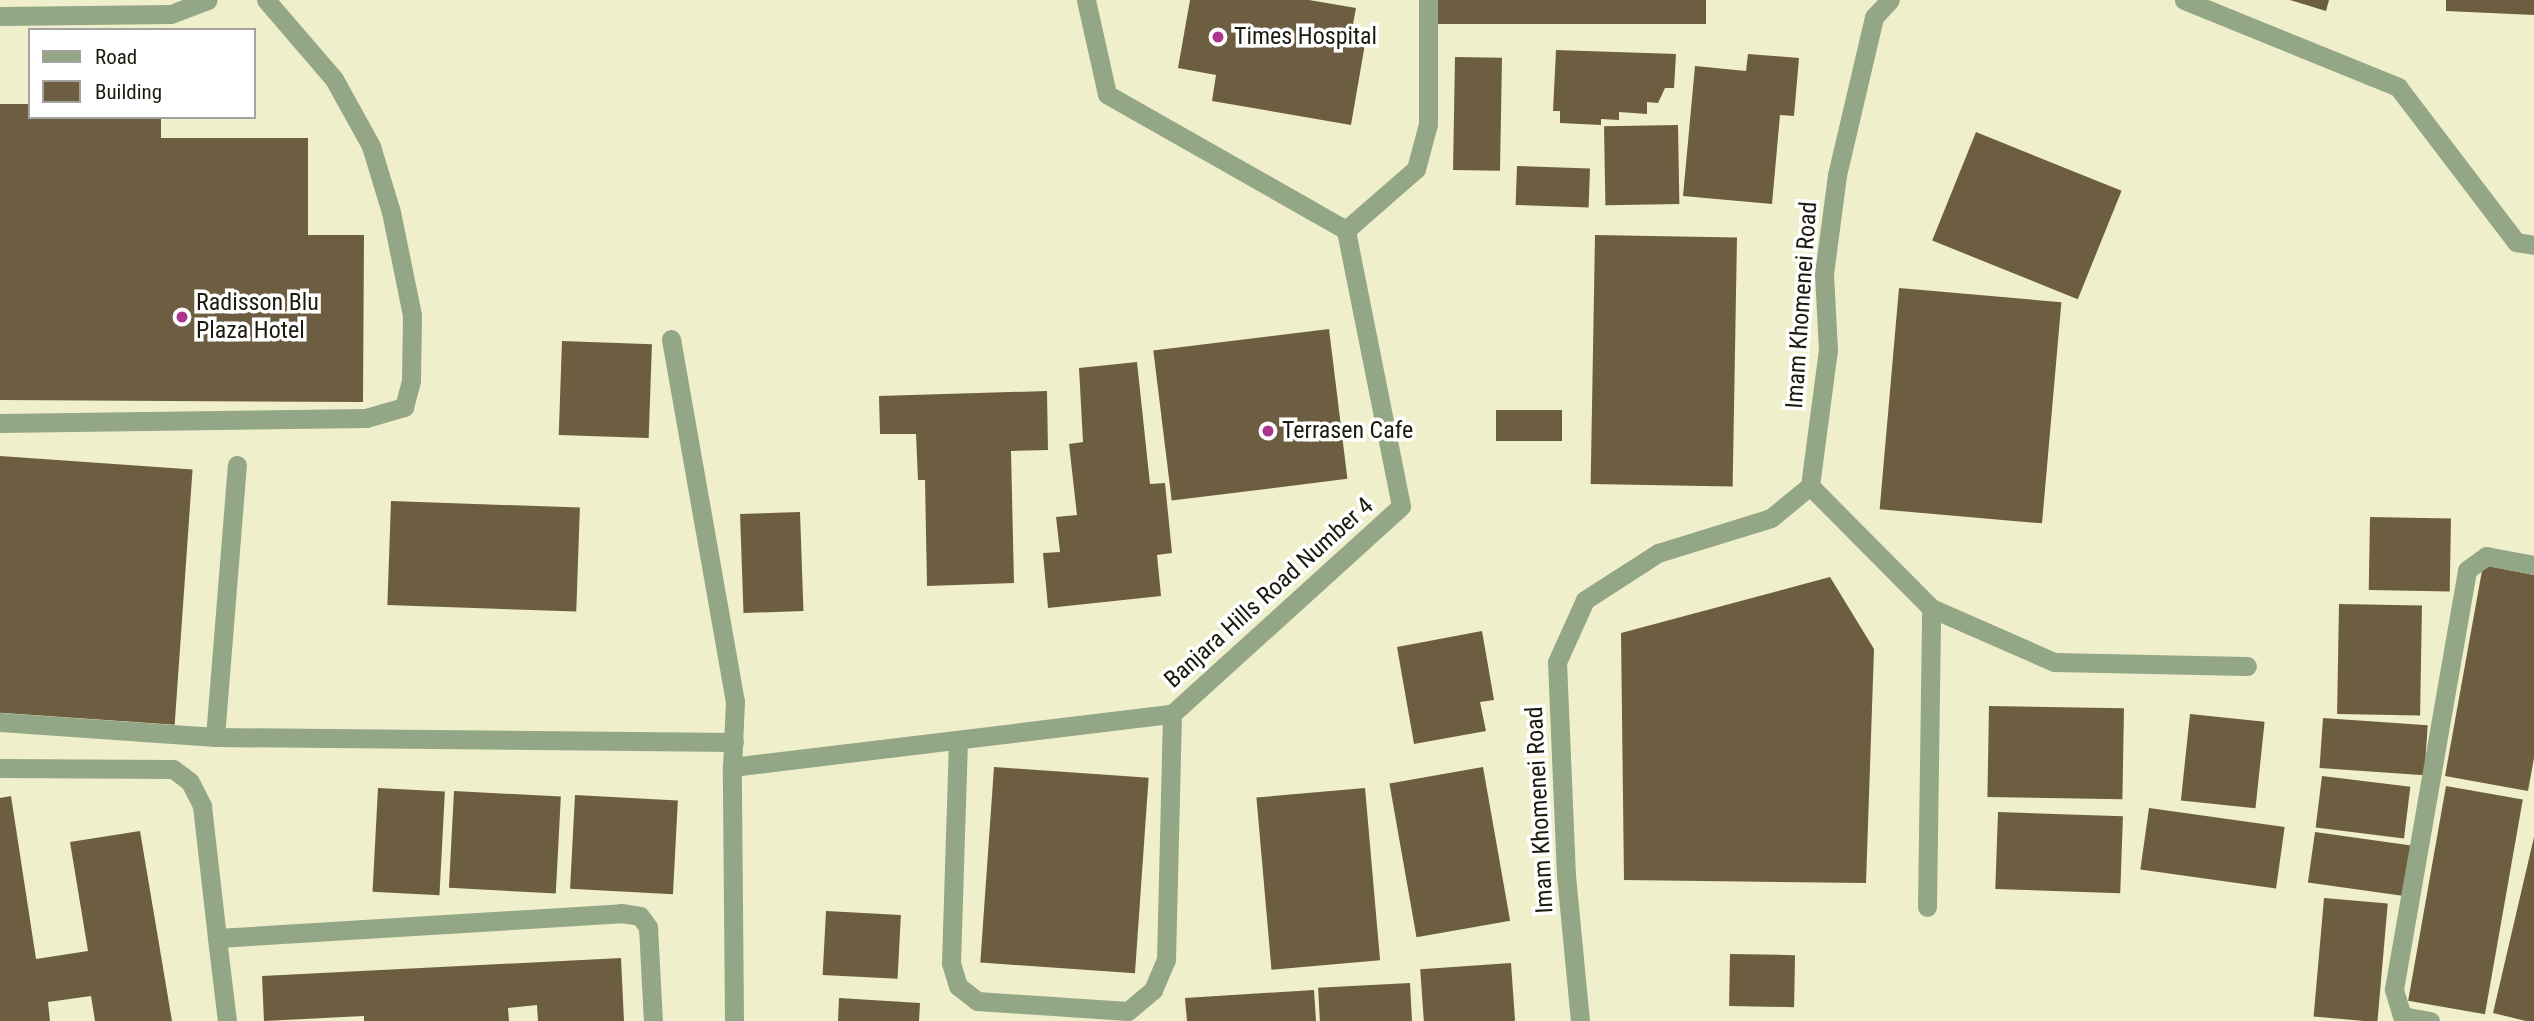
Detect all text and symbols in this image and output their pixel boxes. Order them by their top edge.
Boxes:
place label: Times Hospital [1234,23,1377,51]
marker: Times Hospital [1208,27,1228,47]
legend [28,28,256,119]
text: Road [95,45,137,69]
text: Building [95,80,162,104]
street label: Imam Khomenei Road [1780,201,1824,409]
place label: Radisson Blu Plaza Hotel [196,289,319,345]
marker: Radisson Blu Plaza Hotel [174,309,190,325]
place label: Terrasen Cafe [1282,417,1413,445]
marker: Terrasen Cafe [1260,423,1276,439]
street label: Banjara Hills Road Number 4 [1159,492,1379,694]
street label: Imam Khomenei Road [1520,706,1560,914]

